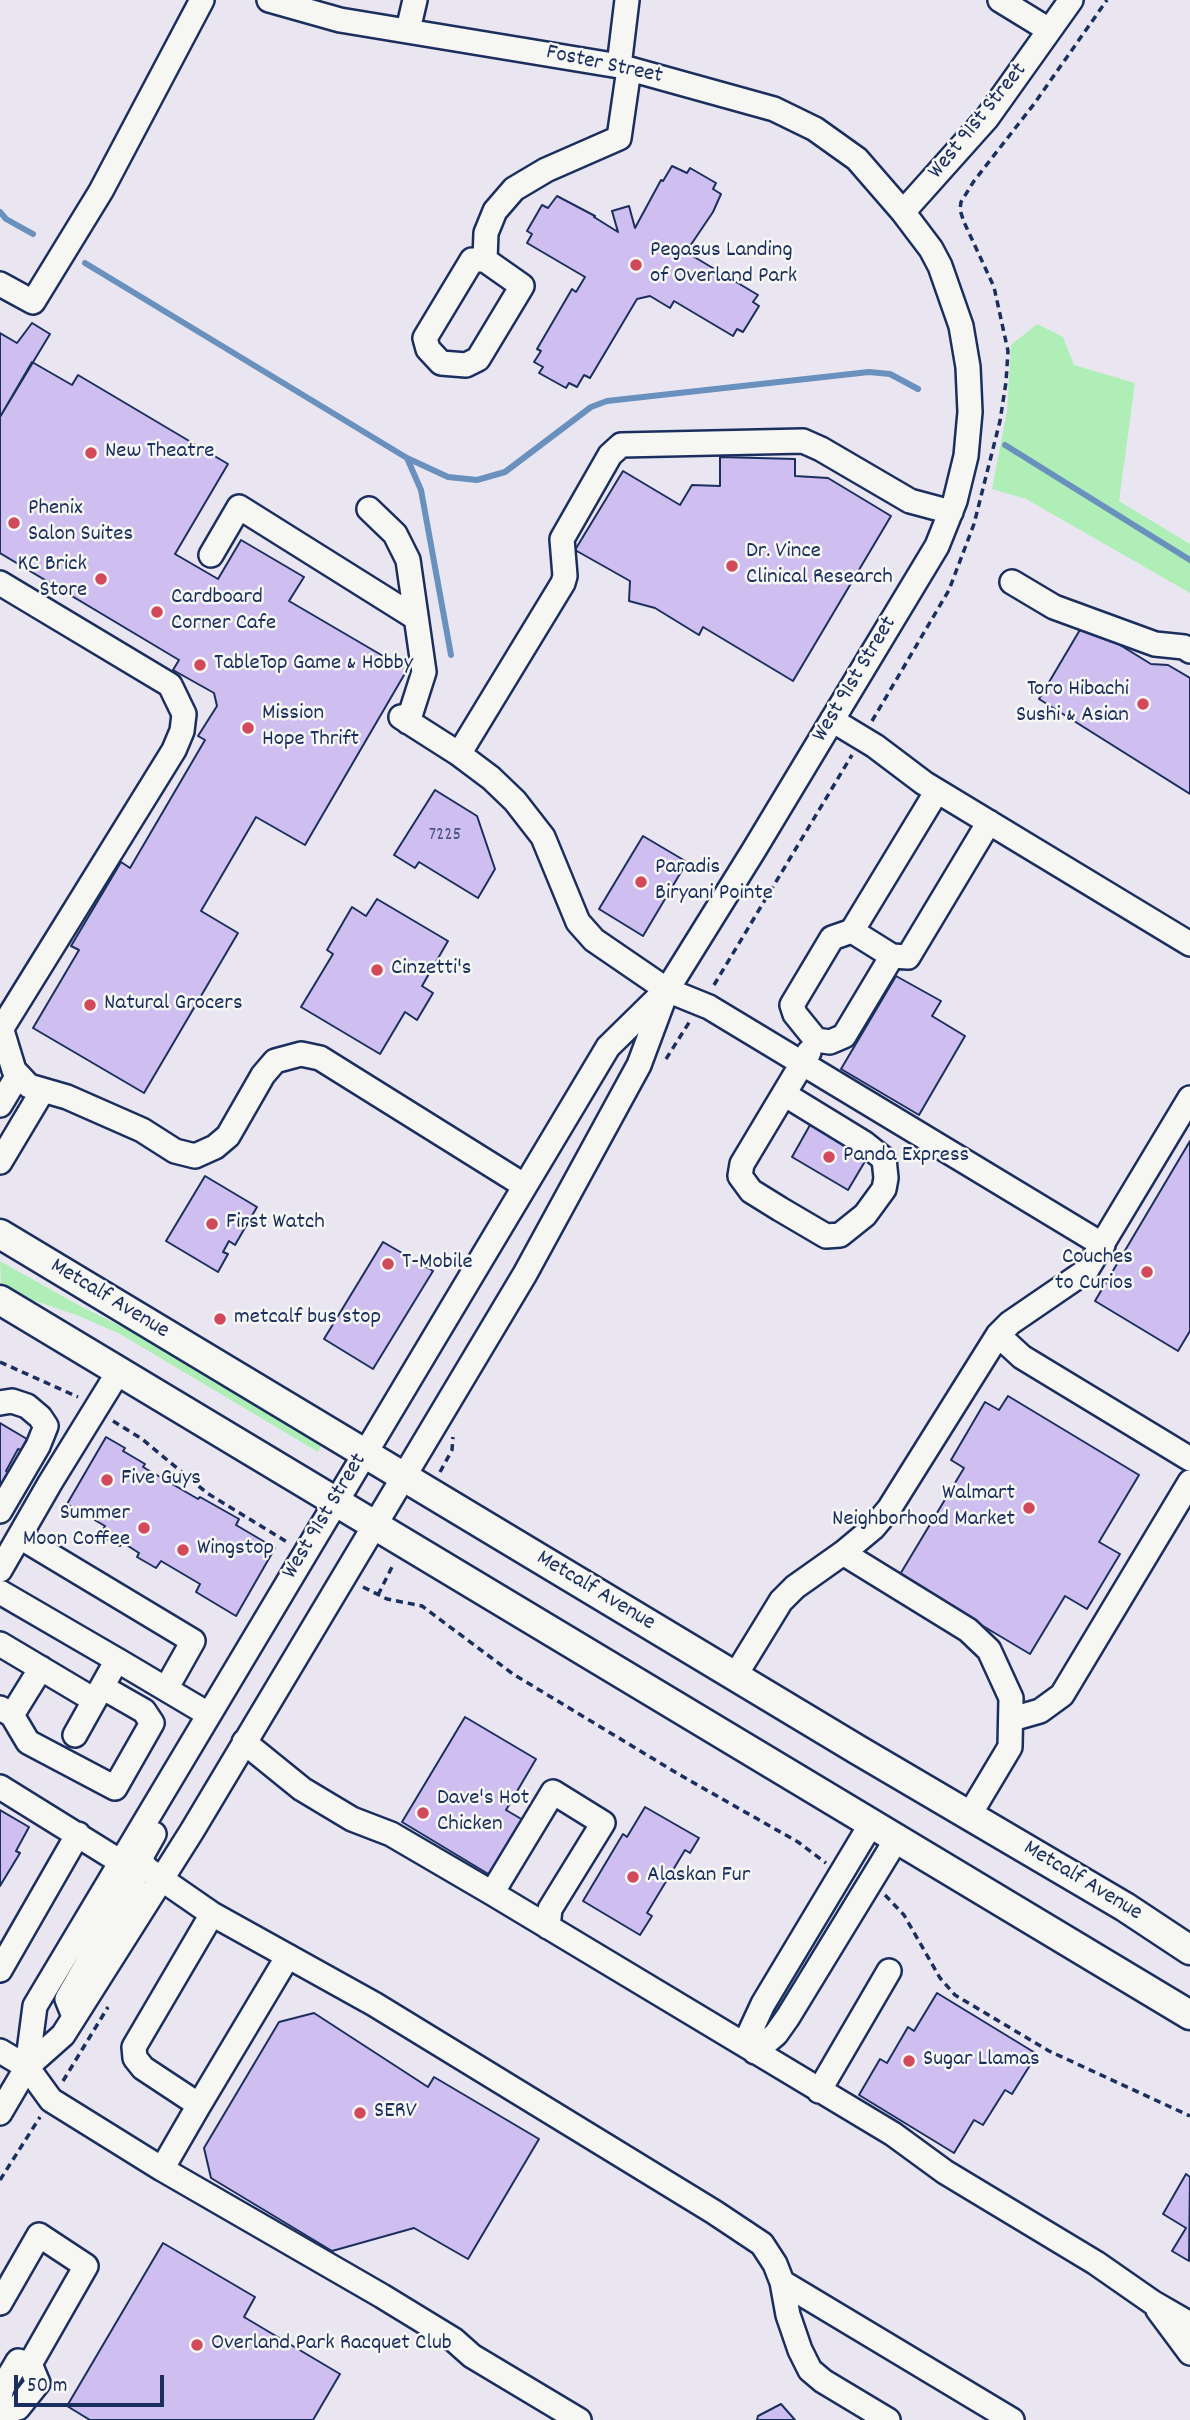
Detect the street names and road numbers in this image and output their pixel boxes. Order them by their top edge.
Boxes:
street label: Foster Street [543,40,665,92]
street label: West 91st Street [924,58,1034,186]
street label: West 91st Street [808,612,904,748]
street label: Metcalf Avenue [45,1254,173,1346]
street label: West 91st Street [278,1449,374,1585]
street label: Metcalf Avenue [531,1546,659,1638]
street label: Metcalf Avenue [1018,1836,1146,1928]

